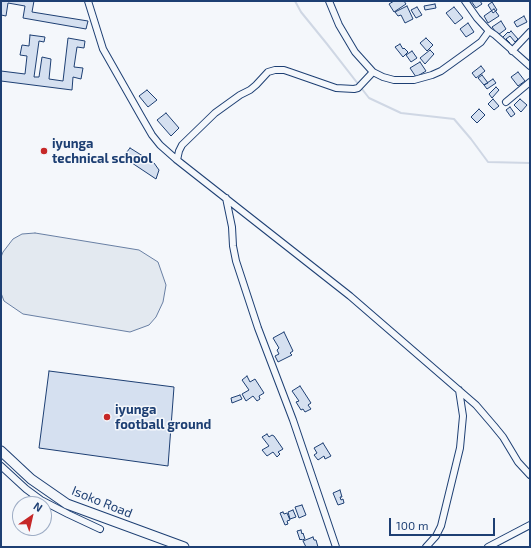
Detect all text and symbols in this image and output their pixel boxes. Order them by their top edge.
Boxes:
place label: iyunga technical school [52,136,153,167]
marker: iyunga technical school [39,146,49,156]
place label: iyunga football ground [115,402,211,433]
marker: iyunga football ground [102,412,112,422]
street label: Isoko Road [69,483,135,521]
north arrow [12,496,52,536]
text: N [31,499,45,514]
scale bar [391,510,497,536]
text: 100 m [396,518,428,532]

